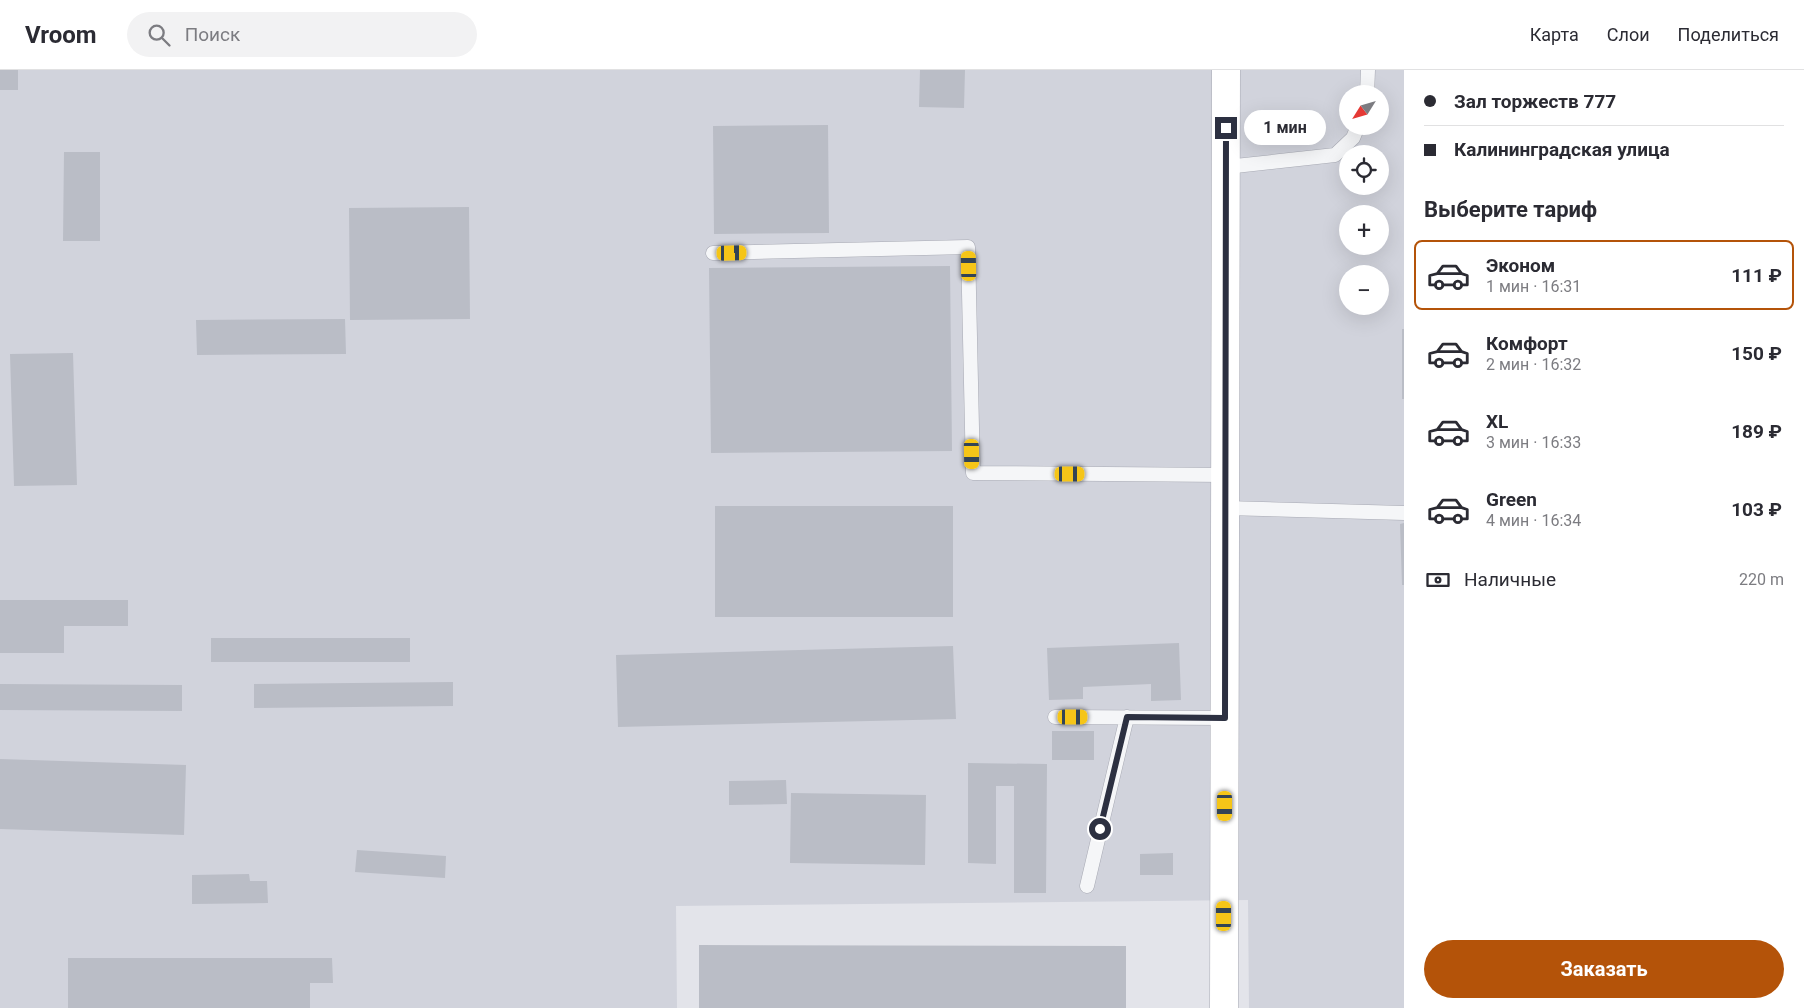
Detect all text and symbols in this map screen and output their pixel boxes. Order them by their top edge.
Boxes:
search box [127,12,477,57]
text: Vroom [25,21,97,49]
icon: search [145,21,173,49]
text: Поиск [185,23,240,46]
text: Карта [1530,24,1579,45]
text: Слои [1607,24,1650,45]
text: Поделиться [1678,24,1779,45]
north arrow [1339,85,1389,135]
map controls [1339,85,1389,315]
text: Зал торжеств 777 [1454,90,1616,113]
callout: 1 мин [1244,110,1326,146]
route end [1215,117,1237,139]
text: 1 мин [1263,118,1307,137]
text: Калининградская улица [1454,138,1670,161]
button: locate [1339,145,1389,195]
text: Выберите тариф [1424,197,1597,222]
button: + [1339,205,1389,255]
car [716,245,747,261]
car [961,251,976,281]
icon: car [1426,253,1471,298]
text: Эконом [1486,254,1555,277]
text: 111 ₽ [1731,264,1782,287]
button: − [1339,265,1389,315]
text: 1 мин · 16:31 [1486,277,1581,296]
icon: car [1426,331,1471,376]
text: Комфорт [1486,332,1568,355]
text: 150 ₽ [1731,342,1782,365]
text: 2 мин · 16:32 [1486,355,1581,374]
icon: car [1426,409,1471,454]
text: XL [1486,410,1508,433]
text: 189 ₽ [1731,420,1782,443]
text: 3 мин · 16:33 [1486,433,1581,452]
car [964,439,979,469]
car [1055,467,1085,482]
icon: car [1426,487,1471,532]
text: Green [1486,488,1537,511]
text: 103 ₽ [1731,498,1782,521]
text: 4 мин · 16:34 [1486,511,1581,530]
icon: cash [1424,566,1452,594]
text: Наличные [1464,568,1556,591]
text: 220 m [1739,570,1784,589]
car [1058,710,1088,725]
car [1217,791,1232,821]
route start [1089,818,1111,840]
car [1216,901,1231,931]
button: Заказать [1424,940,1784,998]

